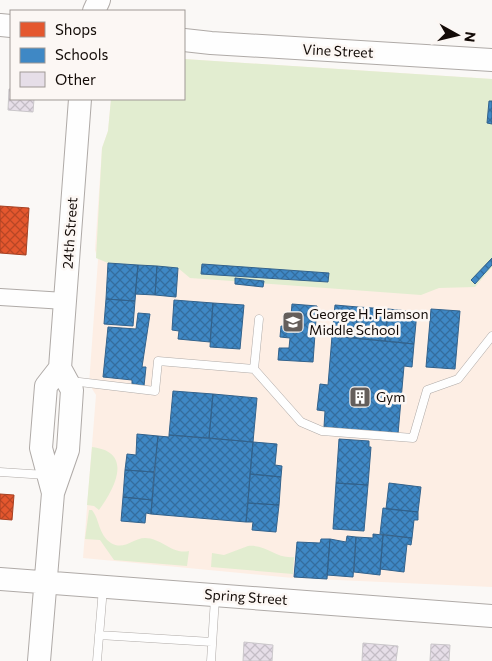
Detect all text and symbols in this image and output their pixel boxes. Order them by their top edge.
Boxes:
legend [10,10,185,100]
north arrow [432,10,482,60]
text: Shops [55,20,97,38]
text: N [461,30,480,43]
street label: Vine Street [302,40,374,61]
text: Schools [55,45,109,63]
text: Other [55,70,96,88]
street label: 24th Street [59,196,81,269]
place label: George H. Flamson Middle School [309,305,428,338]
school or university icon: George H. Flamson Middle School [281,310,305,334]
building icon: Gym [348,385,372,409]
place label: Gym [376,388,405,405]
street label: Spring Street [204,585,289,608]

